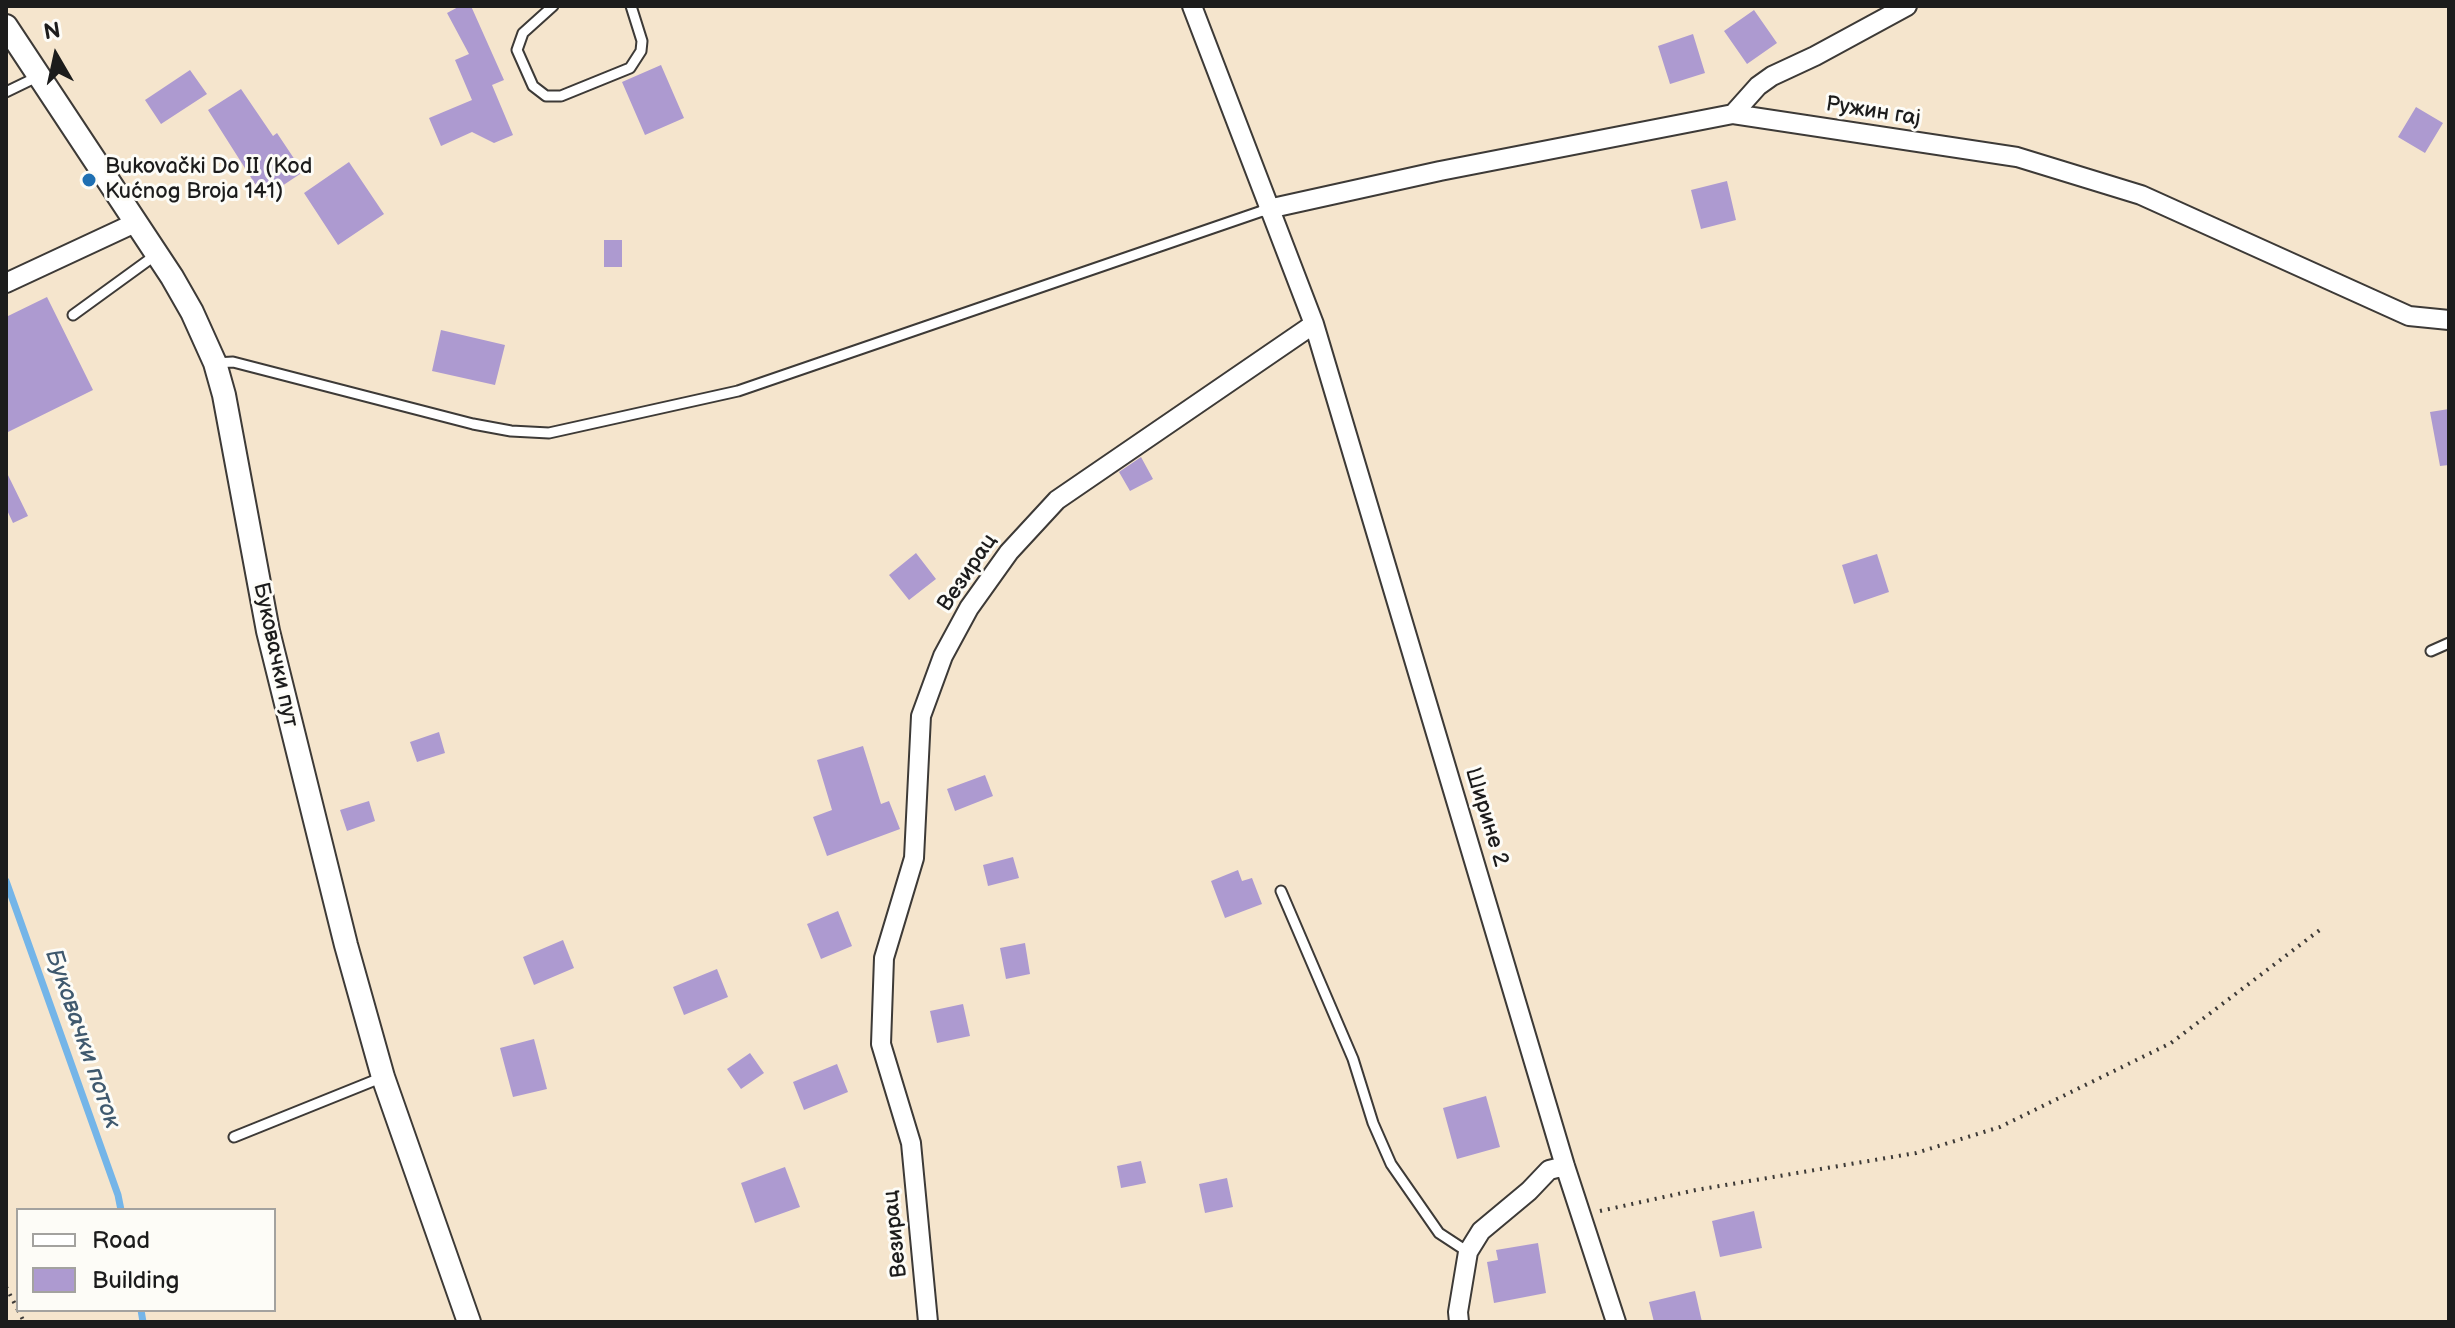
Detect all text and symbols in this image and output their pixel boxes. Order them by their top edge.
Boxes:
north arrow [16,16,96,96]
text: N [42,17,62,46]
street label: Ружин гај [1823,91,1923,133]
place label: Bukovački Do II (Kod Kućnog Broja 141) [105,154,312,206]
marker: Bukovački Do II (Kod Kućnog Broja 141) [80,171,98,189]
street label: Везирац [933,529,1003,617]
street label: Буковачки пут [247,580,303,730]
street label: Ширине 2 [1458,764,1514,870]
water label: Буковачки поток [38,946,126,1132]
street label: Везирац [878,1189,914,1279]
legend [16,1208,276,1312]
text: Road [92,1226,150,1255]
text: Building [92,1266,179,1295]

